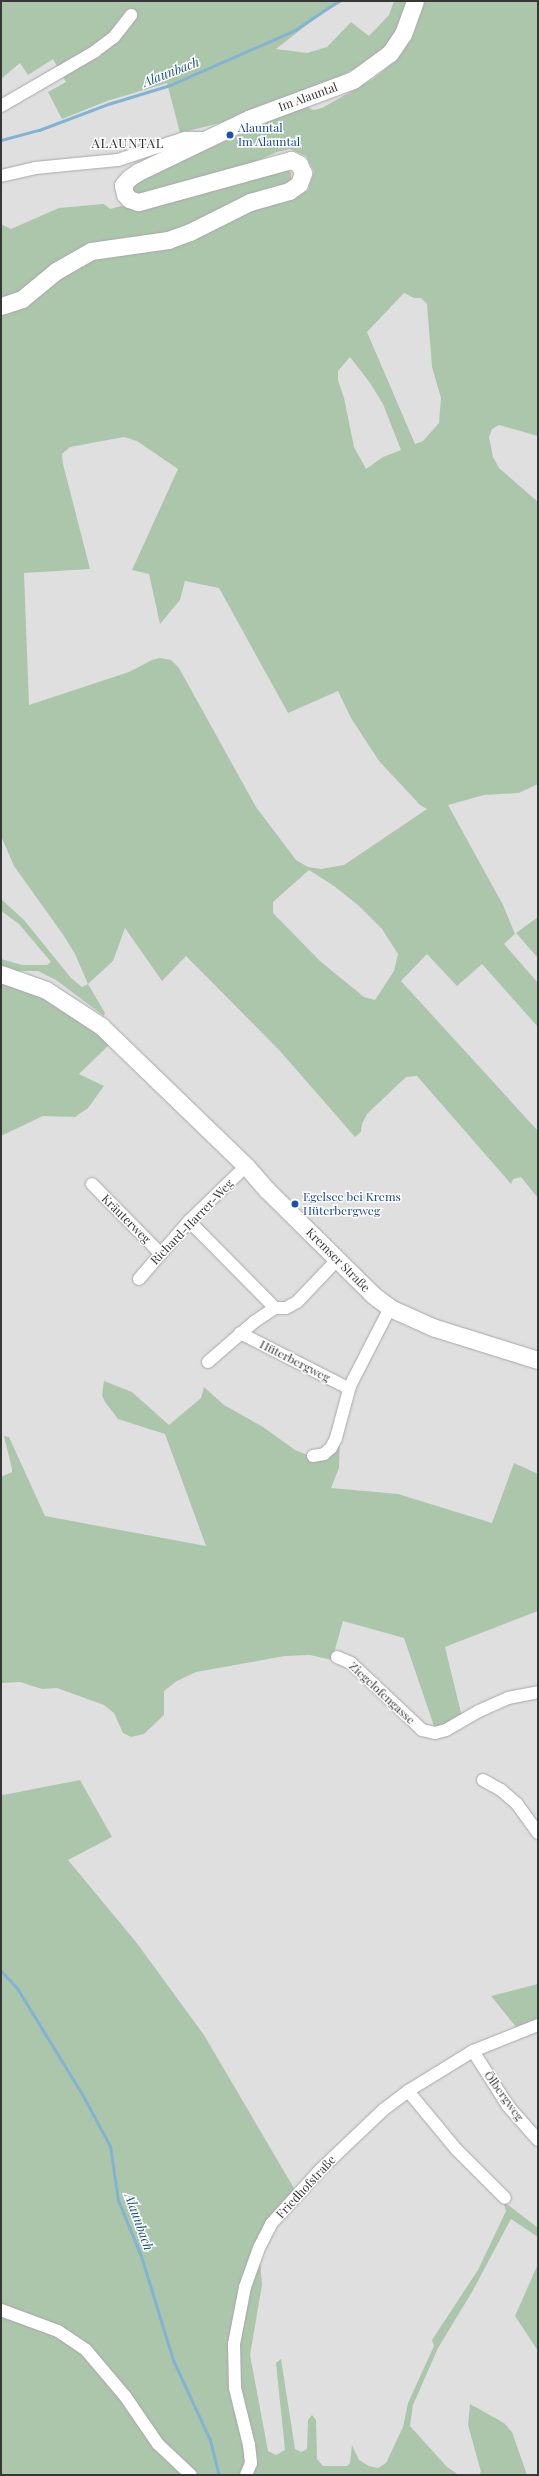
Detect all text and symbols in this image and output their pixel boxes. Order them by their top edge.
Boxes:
water label: Alaunbach [140,54,202,90]
street label: Im Alauntal [276,80,340,114]
place label: Alauntal Im Alauntal [238,121,300,149]
marker: Alauntal Im Alauntal [225,130,235,140]
district label: ALAUNTAL [92,135,164,151]
street label: Richard-Harrer-Weg [148,1176,236,1268]
place label: Egelsee bei Krems Hüterbergweg [303,1190,401,1218]
street label: Kräuterweg [99,1192,153,1246]
marker: Egelsee bei Krems Hüterbergweg [290,1199,300,1209]
street label: Kremser Straße [303,1225,373,1295]
street label: Hüterbergweg [257,1337,333,1385]
street label: Ziegelofengasse [346,1659,418,1727]
street label: Ölbergweg [481,2068,527,2124]
street label: Friedhofstraße [273,2153,339,2221]
water label: Alaunbach [122,2191,156,2253]

